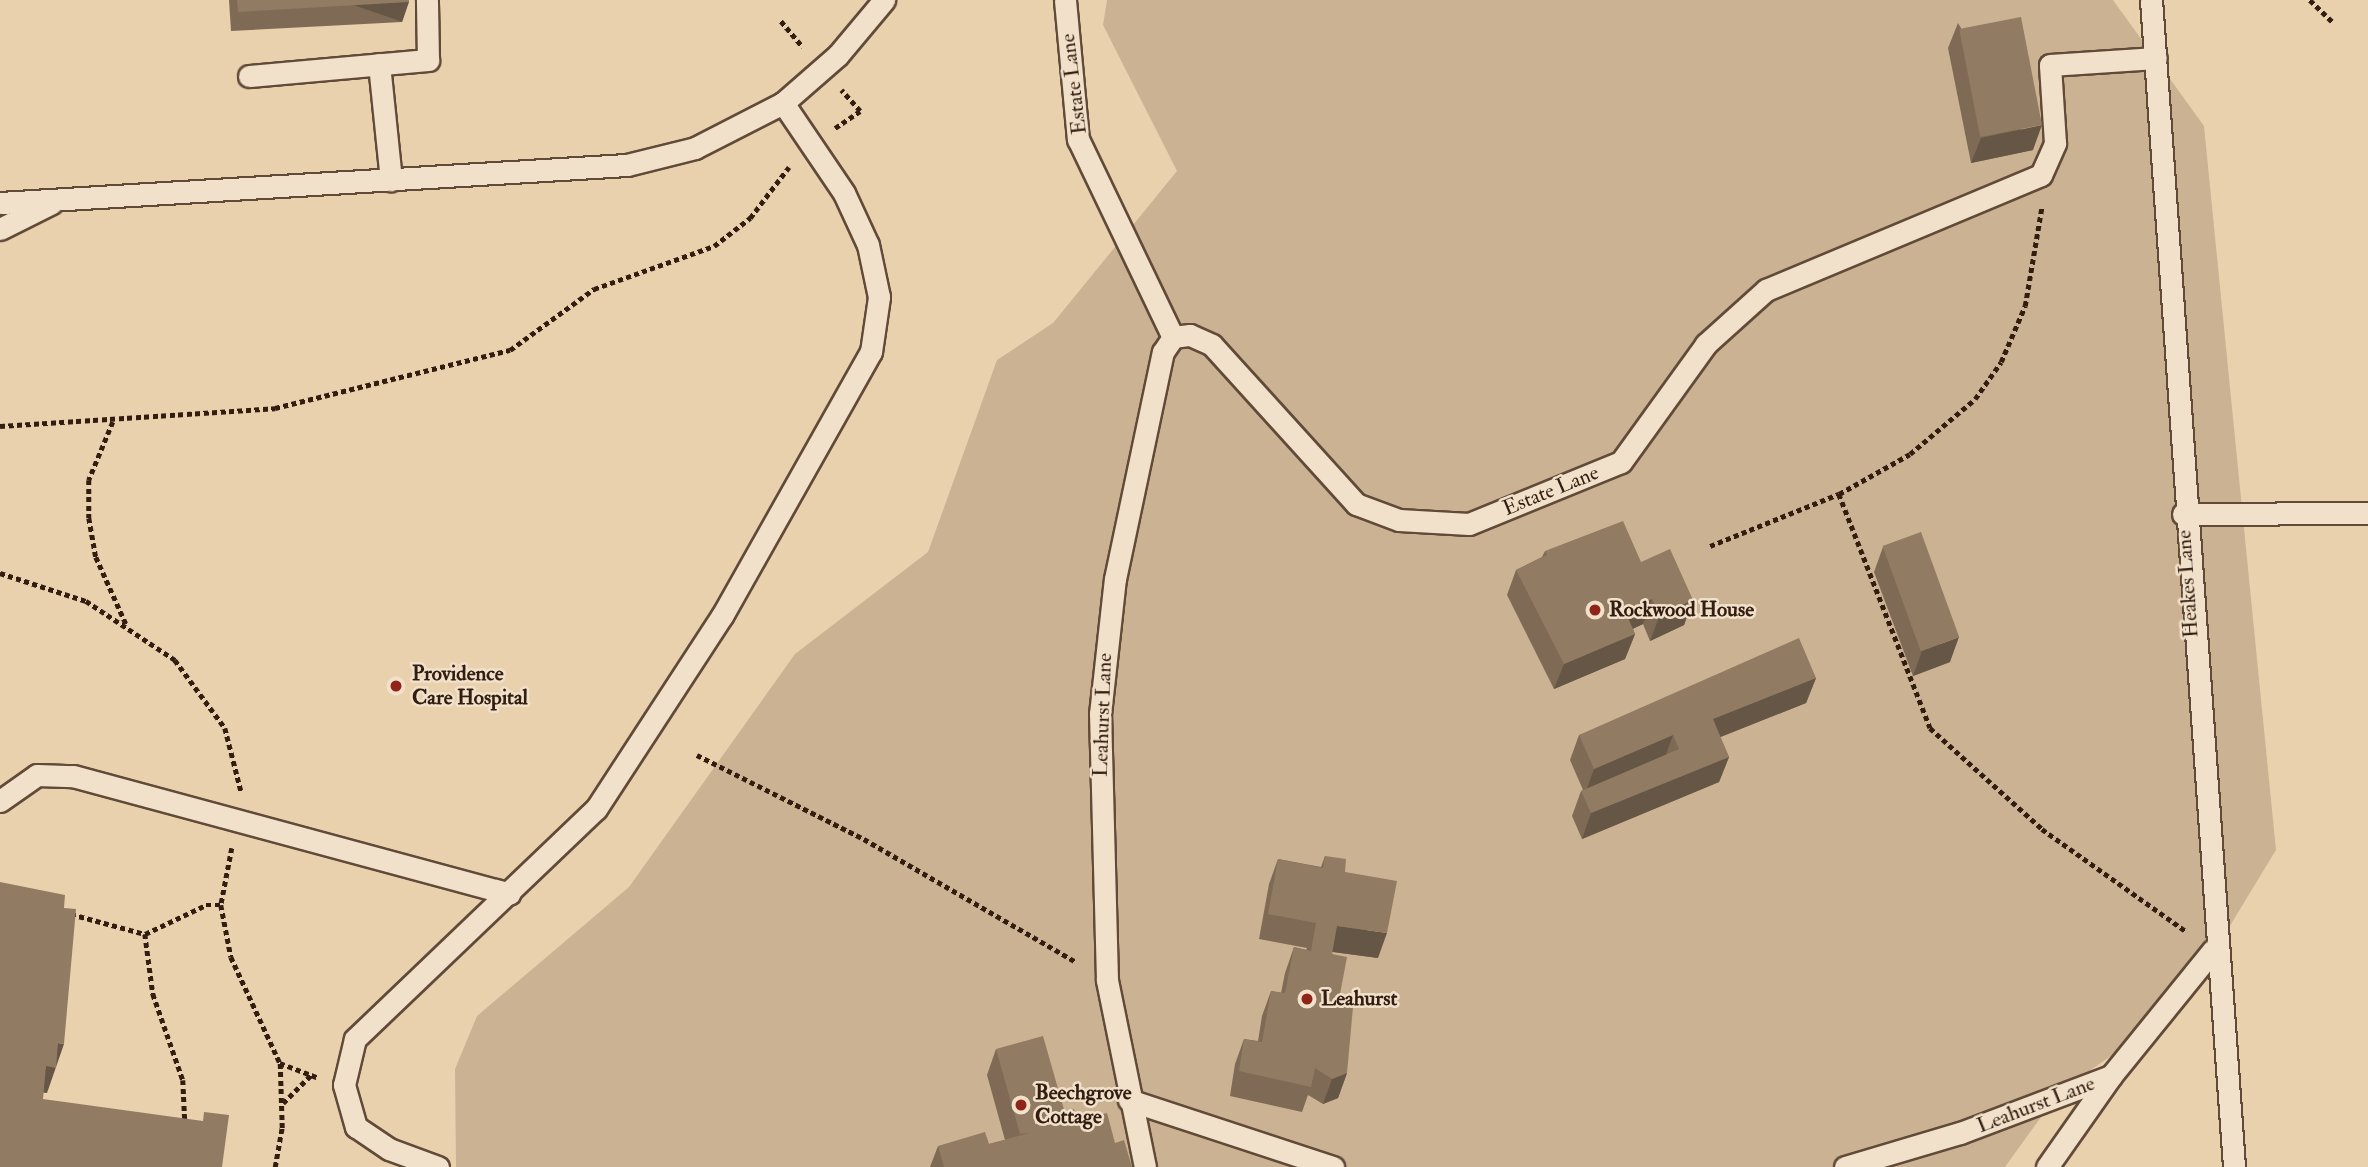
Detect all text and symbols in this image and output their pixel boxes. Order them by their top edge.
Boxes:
street label: Estate Lane [1055,32,1093,136]
street label: Estate Lane [1499,460,1603,522]
street label: Heakes Lane [2172,529,2204,639]
place label: Rockwood House [1609,597,1754,623]
marker: Rockwood House [1587,602,1603,618]
street label: Leahurst Lane [1088,653,1118,777]
place label: Providence Care Hospital [412,661,528,711]
marker: Providence Care Hospital [386,676,406,696]
place label: Leahurst [1321,986,1397,1012]
marker: Leahurst [1299,991,1315,1007]
street label: Leahurst Lane [1974,1071,2098,1139]
place label: Beechgrove Cottage [1035,1080,1131,1130]
marker: Beechgrove Cottage [1013,1097,1029,1113]

